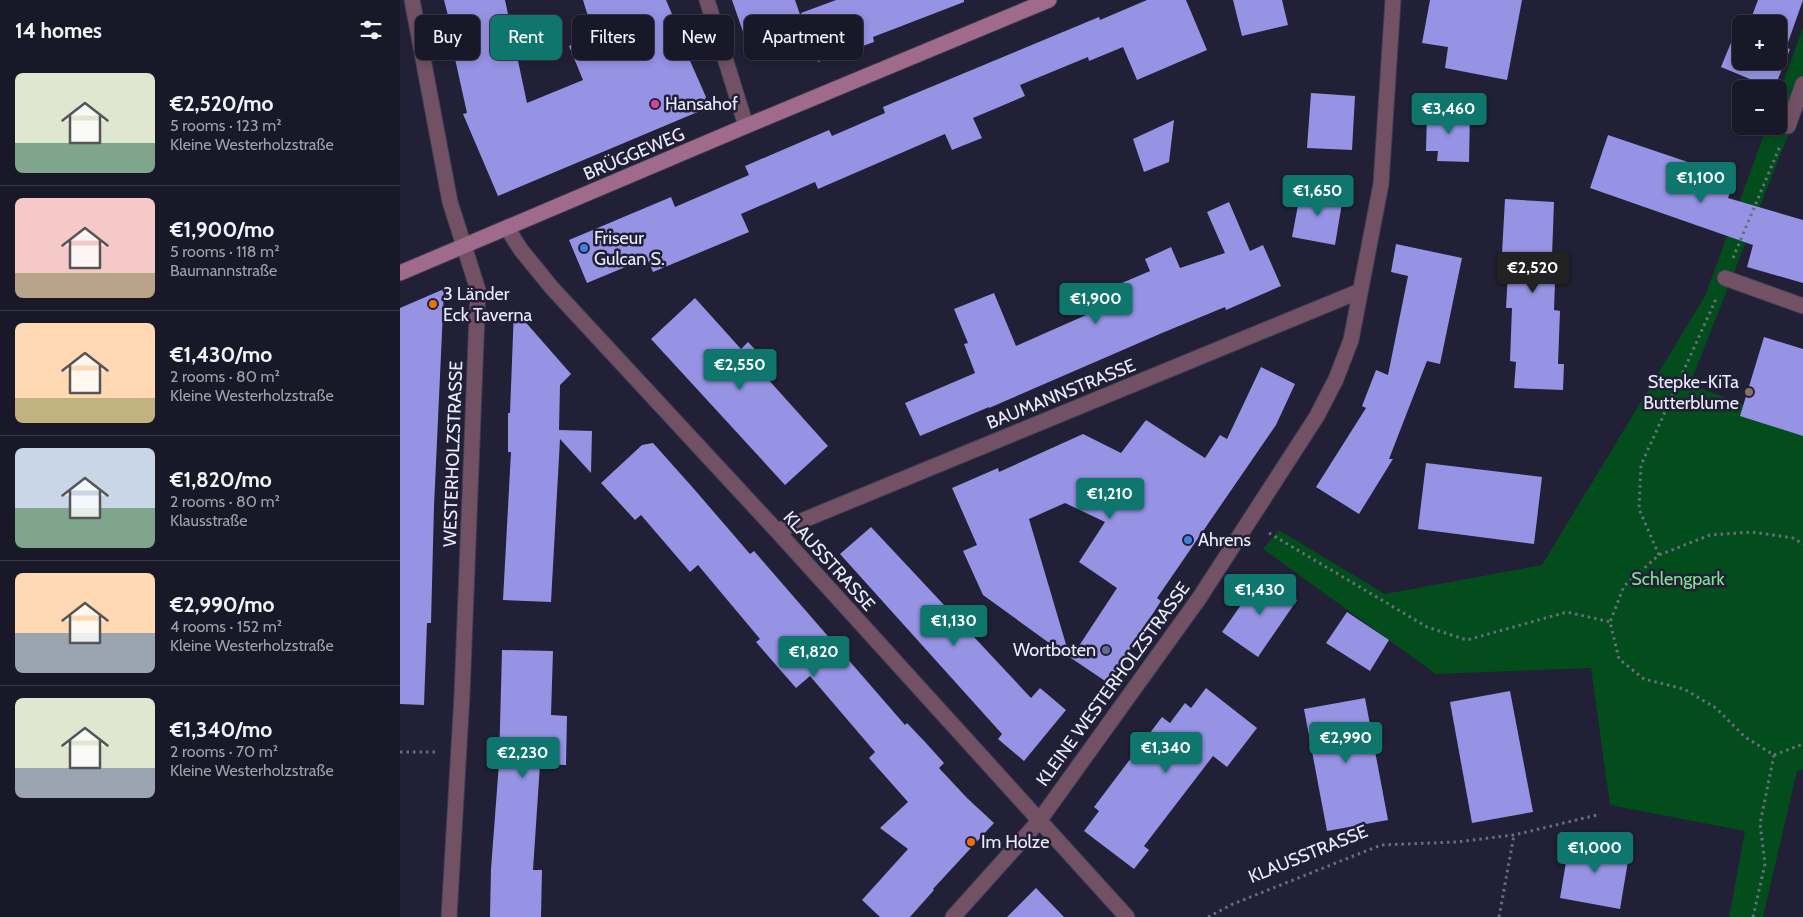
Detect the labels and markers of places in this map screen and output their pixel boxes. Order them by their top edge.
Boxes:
pin: €3,460 [1408,92,1490,135]
place label: Hansahof [665,93,738,115]
marker: Hansahof [649,98,661,110]
pin: €1,100 [1660,162,1742,204]
pin: €1,650 [1277,174,1359,217]
place label: Friseur Gulcan S. [594,227,665,270]
marker: Friseur Gulcan S. [578,242,590,254]
pin: €2,520 [1492,252,1574,294]
pin: €1,900 [1055,282,1137,325]
place label: 3 Länder Eck Taverna [443,283,532,326]
marker: 3 Länder Eck Taverna [427,298,439,310]
pin: €2,550 [699,348,781,391]
place label: Stepke-KiTa Butterblume [1643,371,1739,414]
marker: Stepke-KiTa Butterblume [1743,386,1755,398]
pin: €1,210 [1069,478,1151,520]
place label: Ahrens [1198,529,1251,551]
marker: Ahrens [1182,534,1194,546]
pin: €1,430 [1219,574,1301,616]
pin: €1,130 [913,604,995,647]
pin: €1,820 [773,636,855,678]
place label: Wortboten [1013,639,1096,661]
marker: Wortboten [1100,644,1112,656]
pin: €2,990 [1305,722,1387,764]
pin: €1,340 [1125,732,1207,774]
pin: €2,230 [482,736,564,779]
place label: Im Holze [981,831,1049,853]
pin: €1,000 [1554,832,1636,874]
marker: Im Holze [965,836,977,848]

